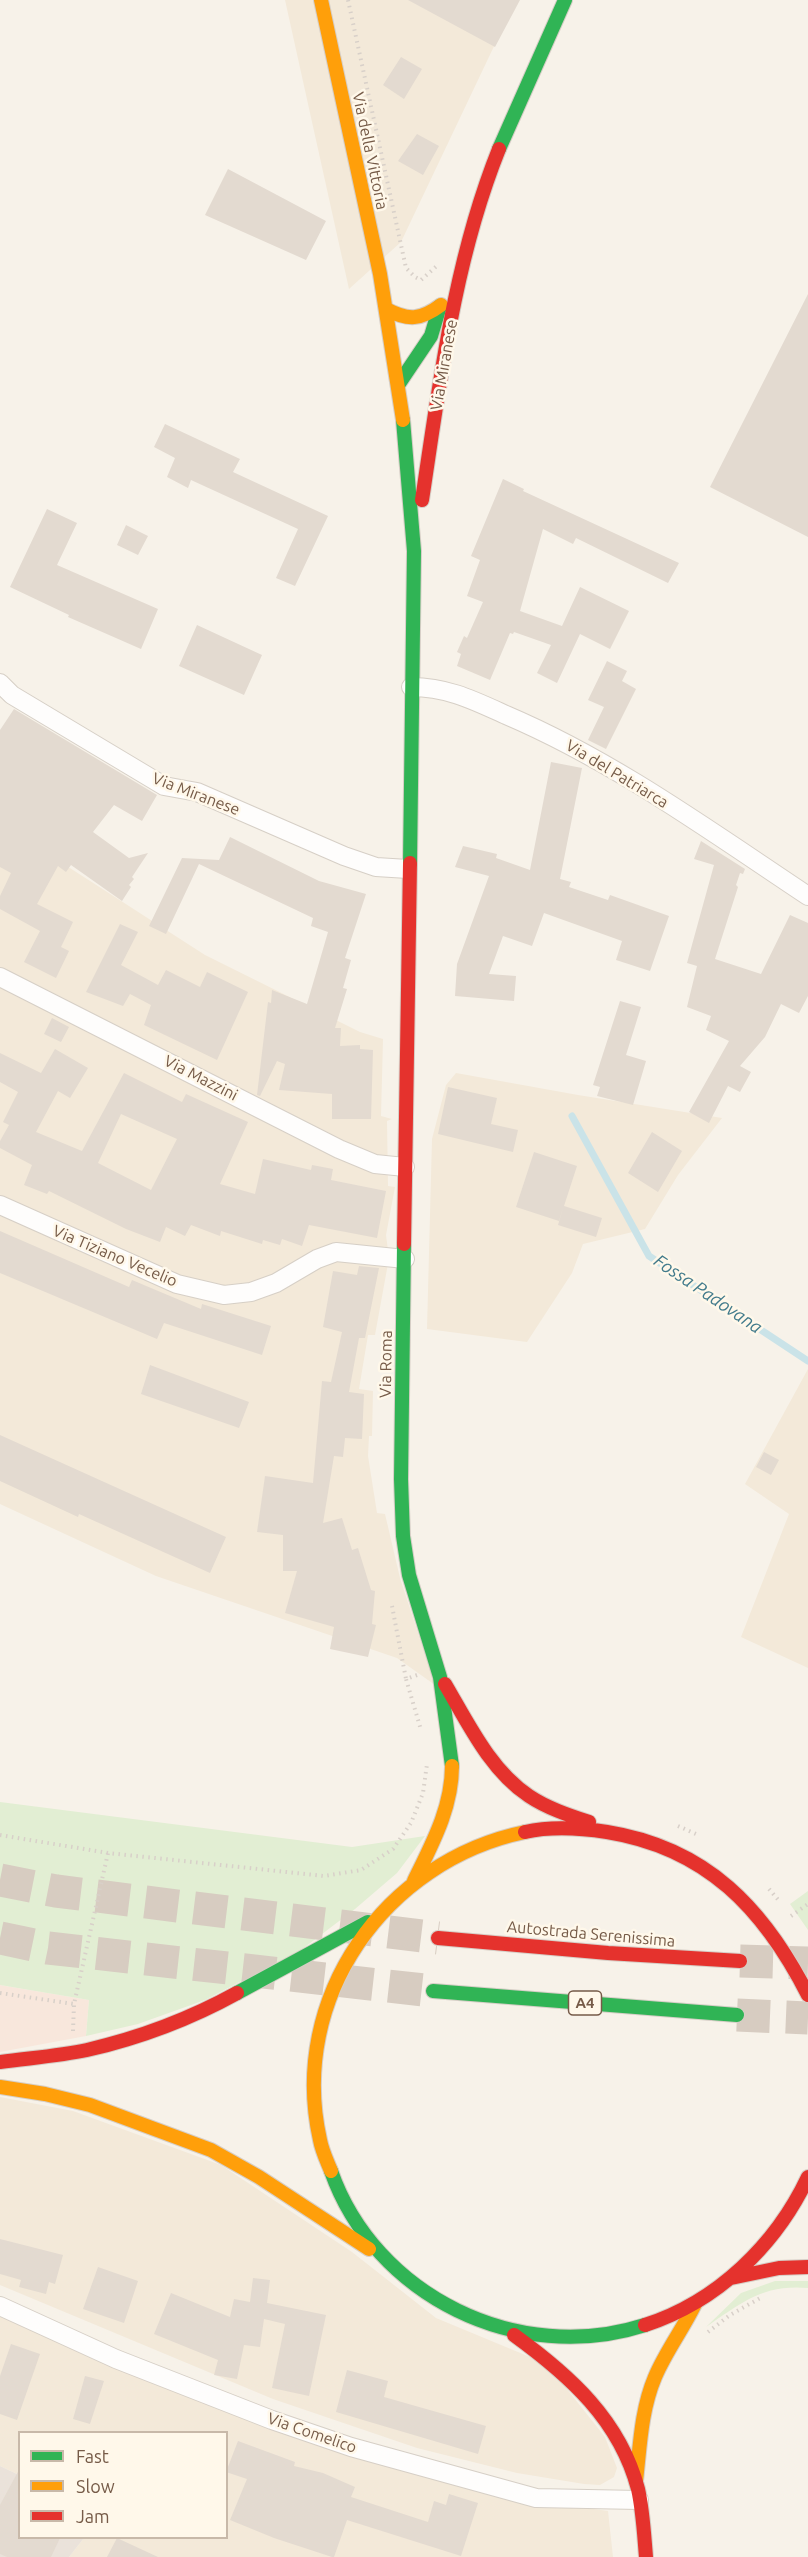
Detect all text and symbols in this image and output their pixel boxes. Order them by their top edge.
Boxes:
street label: Via della Vittoria [348,91,392,211]
street label: Via Miranese [427,318,461,412]
street label: Via del Patriarca [562,736,672,812]
street label: Via Miranese [149,769,243,819]
street label: Via Mazzini [161,1051,241,1105]
street label: Via Tiziano Vecelio [50,1221,180,1291]
water label: Fossa Padovana [650,1250,766,1338]
street label: Via Roma [376,1330,396,1398]
street label: Autostrada Serenissima [506,1917,676,1951]
road number: A4 [568,1991,602,2015]
street label: Via Comelico [265,2409,359,2457]
legend [18,2431,228,2539]
text: Fast [76,2446,109,2466]
text: Slow [76,2476,115,2496]
text: Jam [76,2506,110,2526]

